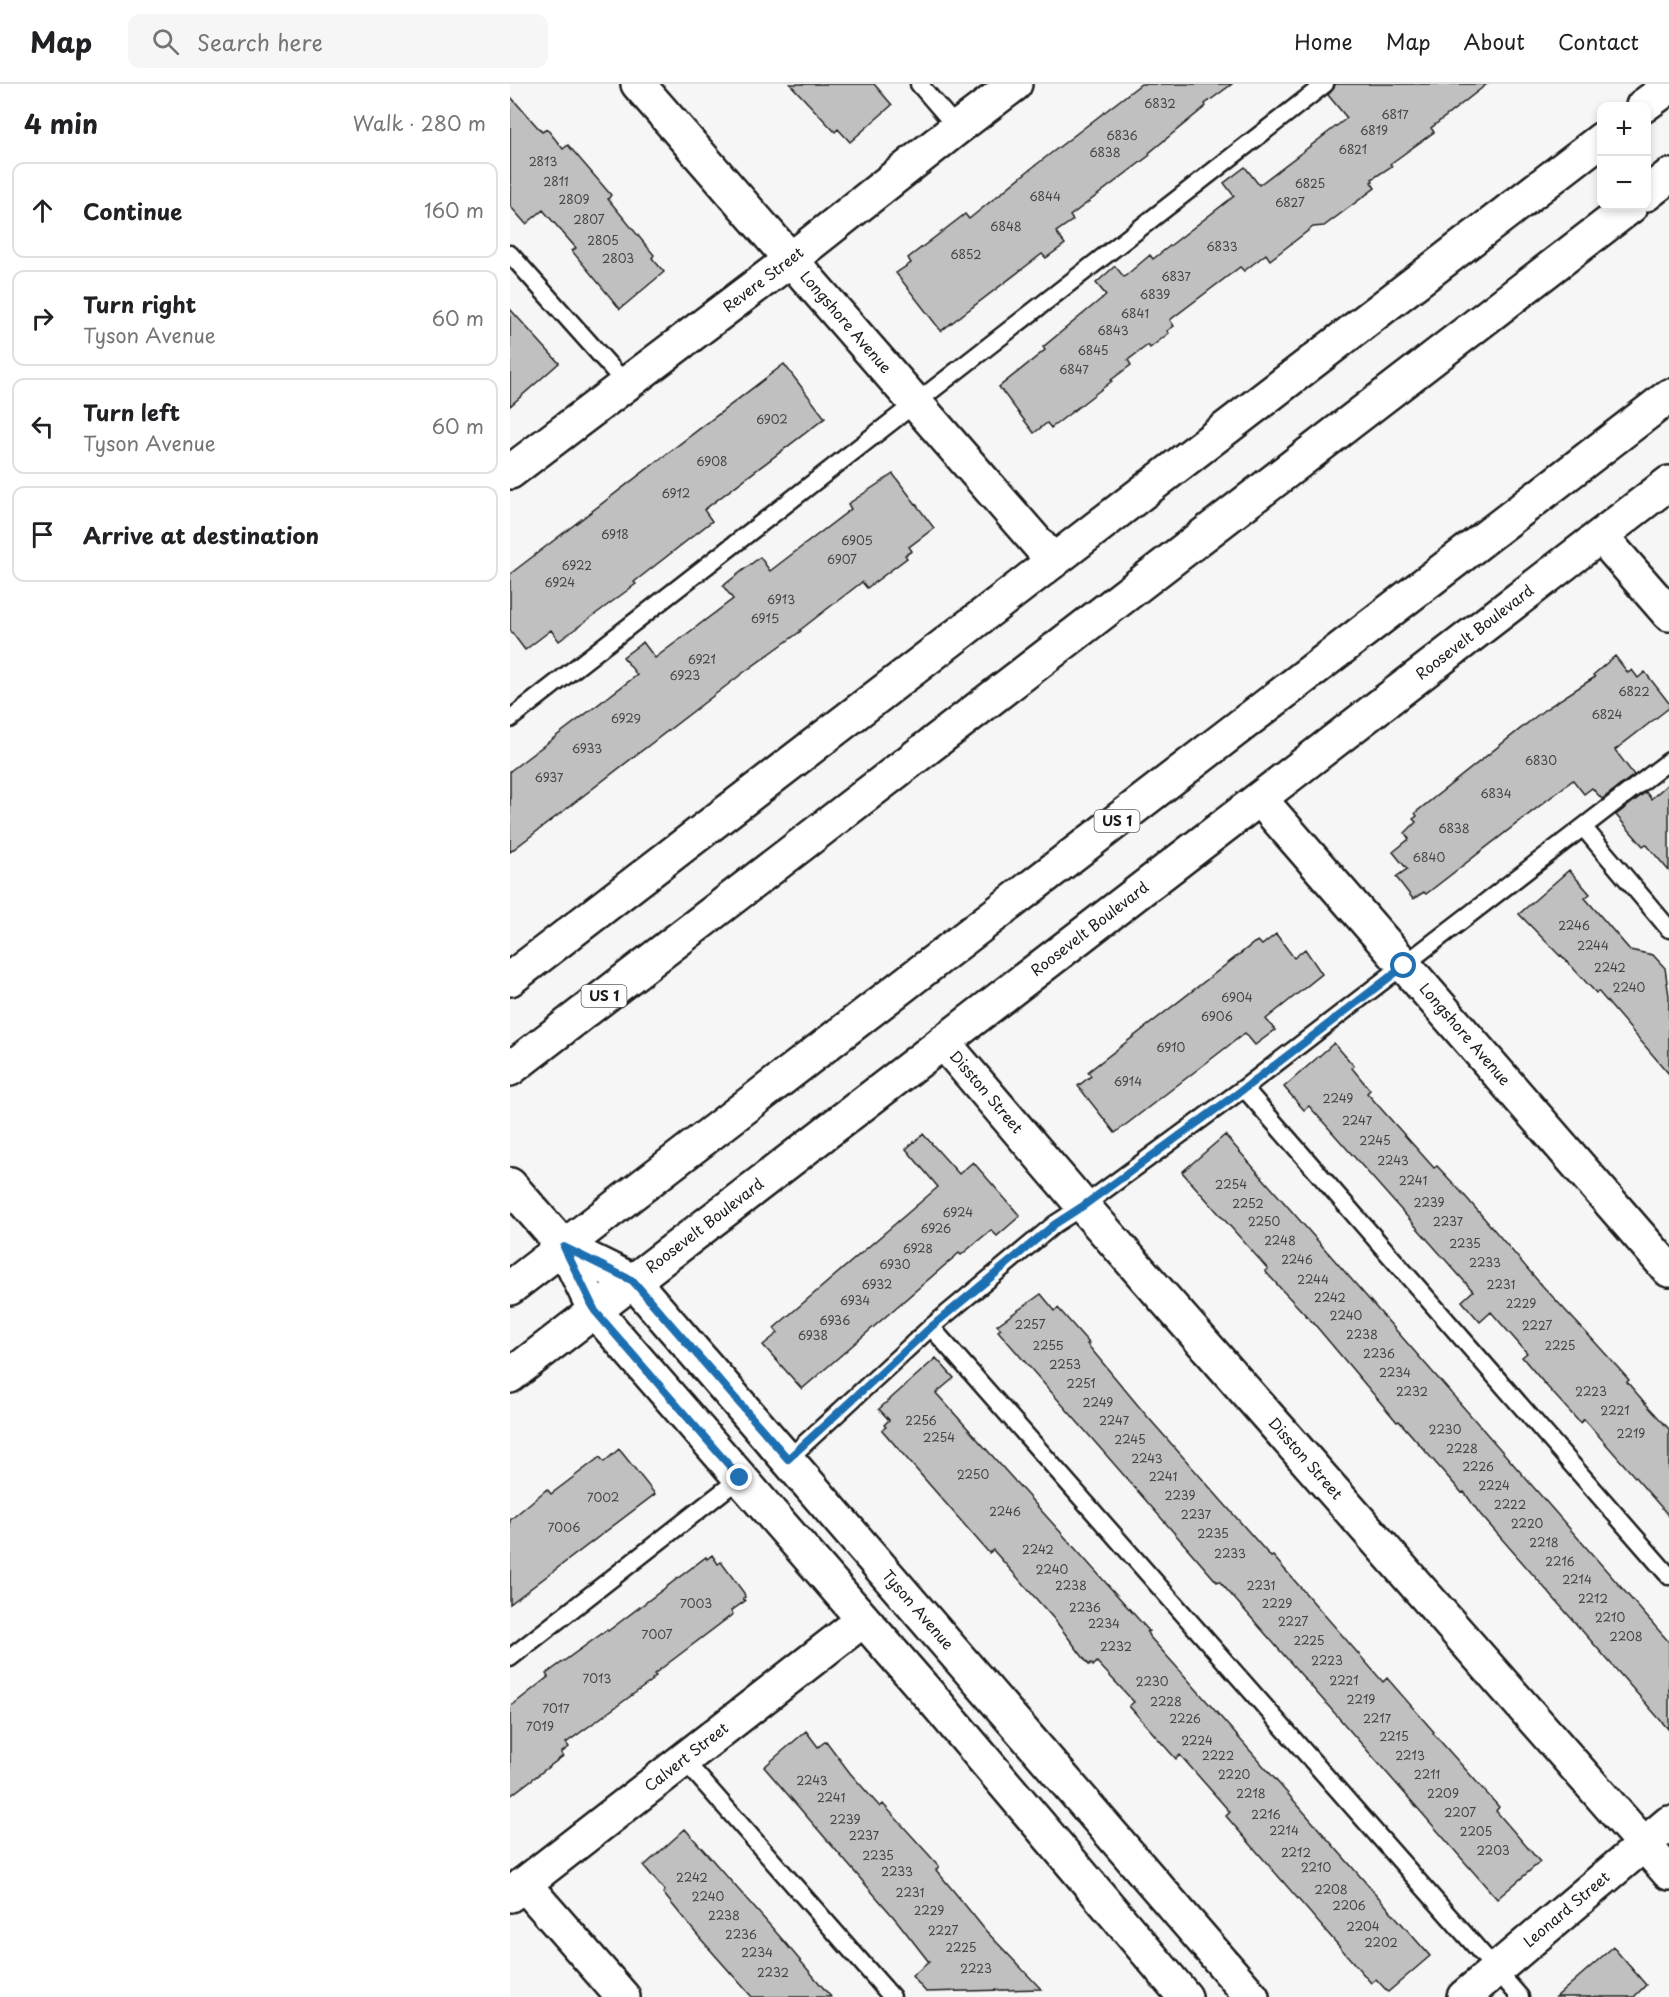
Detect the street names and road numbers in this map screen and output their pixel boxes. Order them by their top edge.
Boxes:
street label: Revere Street [717,241,808,317]
street label: Longshore Avenue [795,265,898,378]
street label: Roosevelt Boulevard [1410,578,1538,684]
road number: US 1 [1094,810,1140,832]
street label: Roosevelt Boulevard [1025,875,1153,981]
street label: Longshore Avenue [1415,977,1517,1090]
road number: US 1 [582,985,626,1007]
street label: Disston Street [945,1045,1029,1138]
street label: Roosevelt Boulevard [640,1172,768,1278]
street label: Disston Street [1263,1411,1349,1504]
street label: Tyson Avenue [877,1564,960,1654]
street label: Calvert Street [639,1716,733,1796]
street label: Leonard Street [1518,1865,1614,1952]

